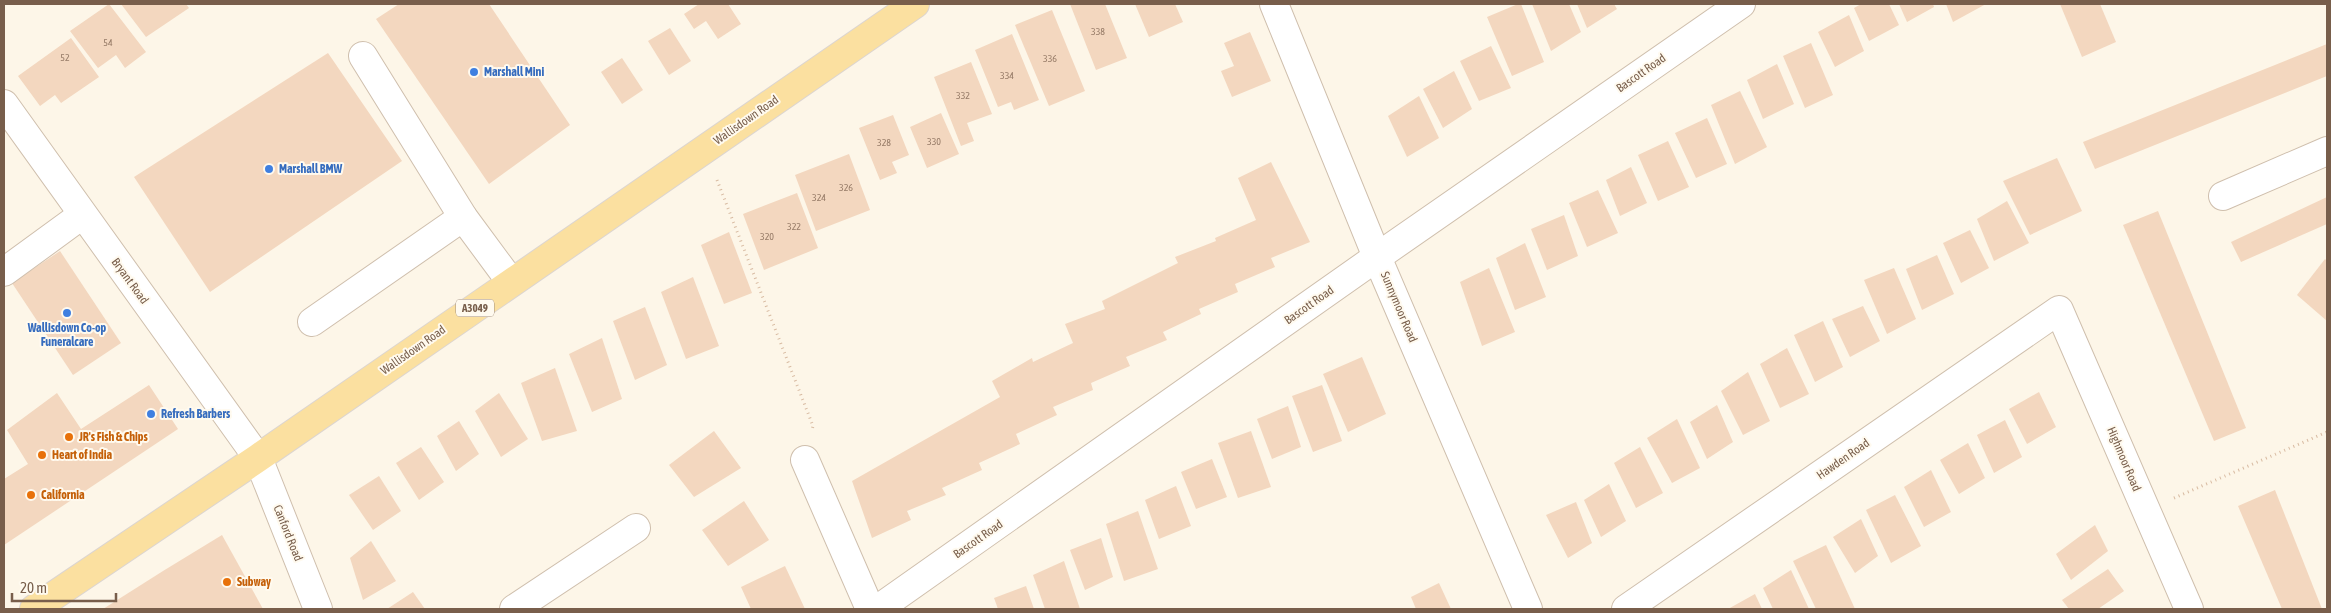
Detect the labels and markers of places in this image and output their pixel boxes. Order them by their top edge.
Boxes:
place label: Marshall Mini [484,65,544,79]
marker: Marshall Mini [468,66,480,78]
place label: Marshall BMW [279,162,343,176]
marker: Marshall BMW [263,163,275,175]
marker: Wallisdown Co-op Funeralcare [61,307,73,319]
place label: Wallisdown Co-op Funeralcare [27,321,107,349]
place label: Refresh Barbers [161,407,231,421]
marker: Refresh Barbers [145,408,157,420]
place label: JR's Fish & Chips [78,430,149,444]
marker: JR's Fish & Chips [63,431,75,443]
place label: Heart of India [52,448,112,462]
marker: Heart of India [36,449,48,461]
place label: California [41,488,85,502]
marker: California [25,489,37,501]
place label: Subway [237,575,271,589]
marker: Subway [221,576,233,588]

